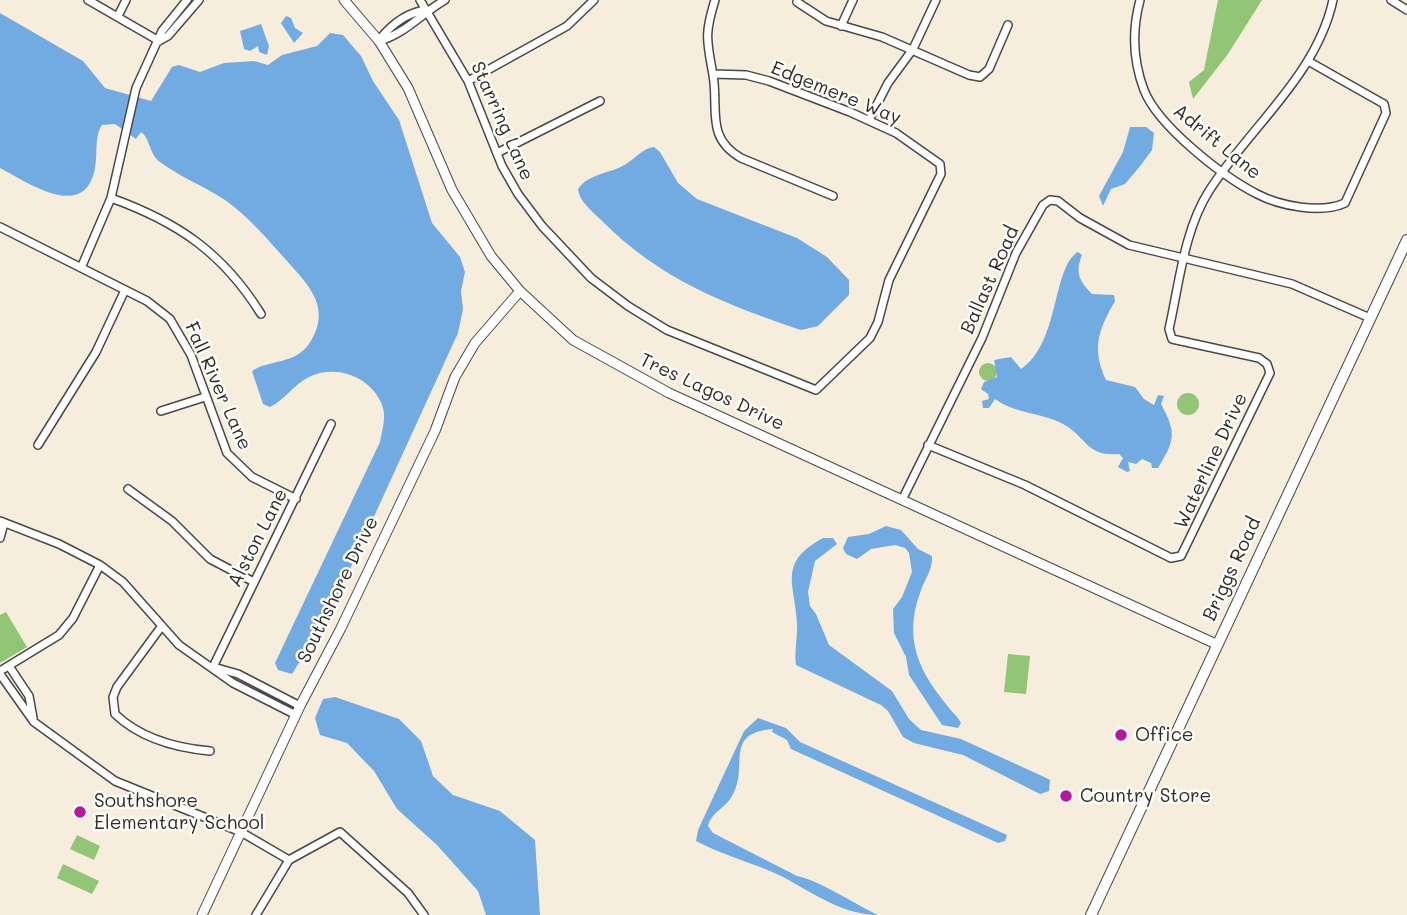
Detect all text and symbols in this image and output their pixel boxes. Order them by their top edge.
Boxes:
street label: Edgemere Way [768,57,904,129]
street label: Starring Lane [466,58,538,184]
street label: Adrift Lane [1168,100,1266,184]
street label: Ballast Road [956,222,1024,338]
street label: Fall River Lane [180,319,256,453]
street label: Tres Lagos Drive [636,349,788,435]
street label: Waterline Drive [1170,389,1252,533]
street label: Alston Lane [223,485,293,591]
street label: Southshore Drive [293,513,383,667]
street label: Briggs Road [1198,514,1266,624]
place label: Office [1135,724,1194,746]
marker: Office [1113,727,1129,743]
place label: Country Store [1080,785,1211,807]
marker: Country Store [1058,788,1074,804]
place label: Southshore Elementary School [94,790,264,834]
marker: Southshore Elementary School [72,804,88,820]

